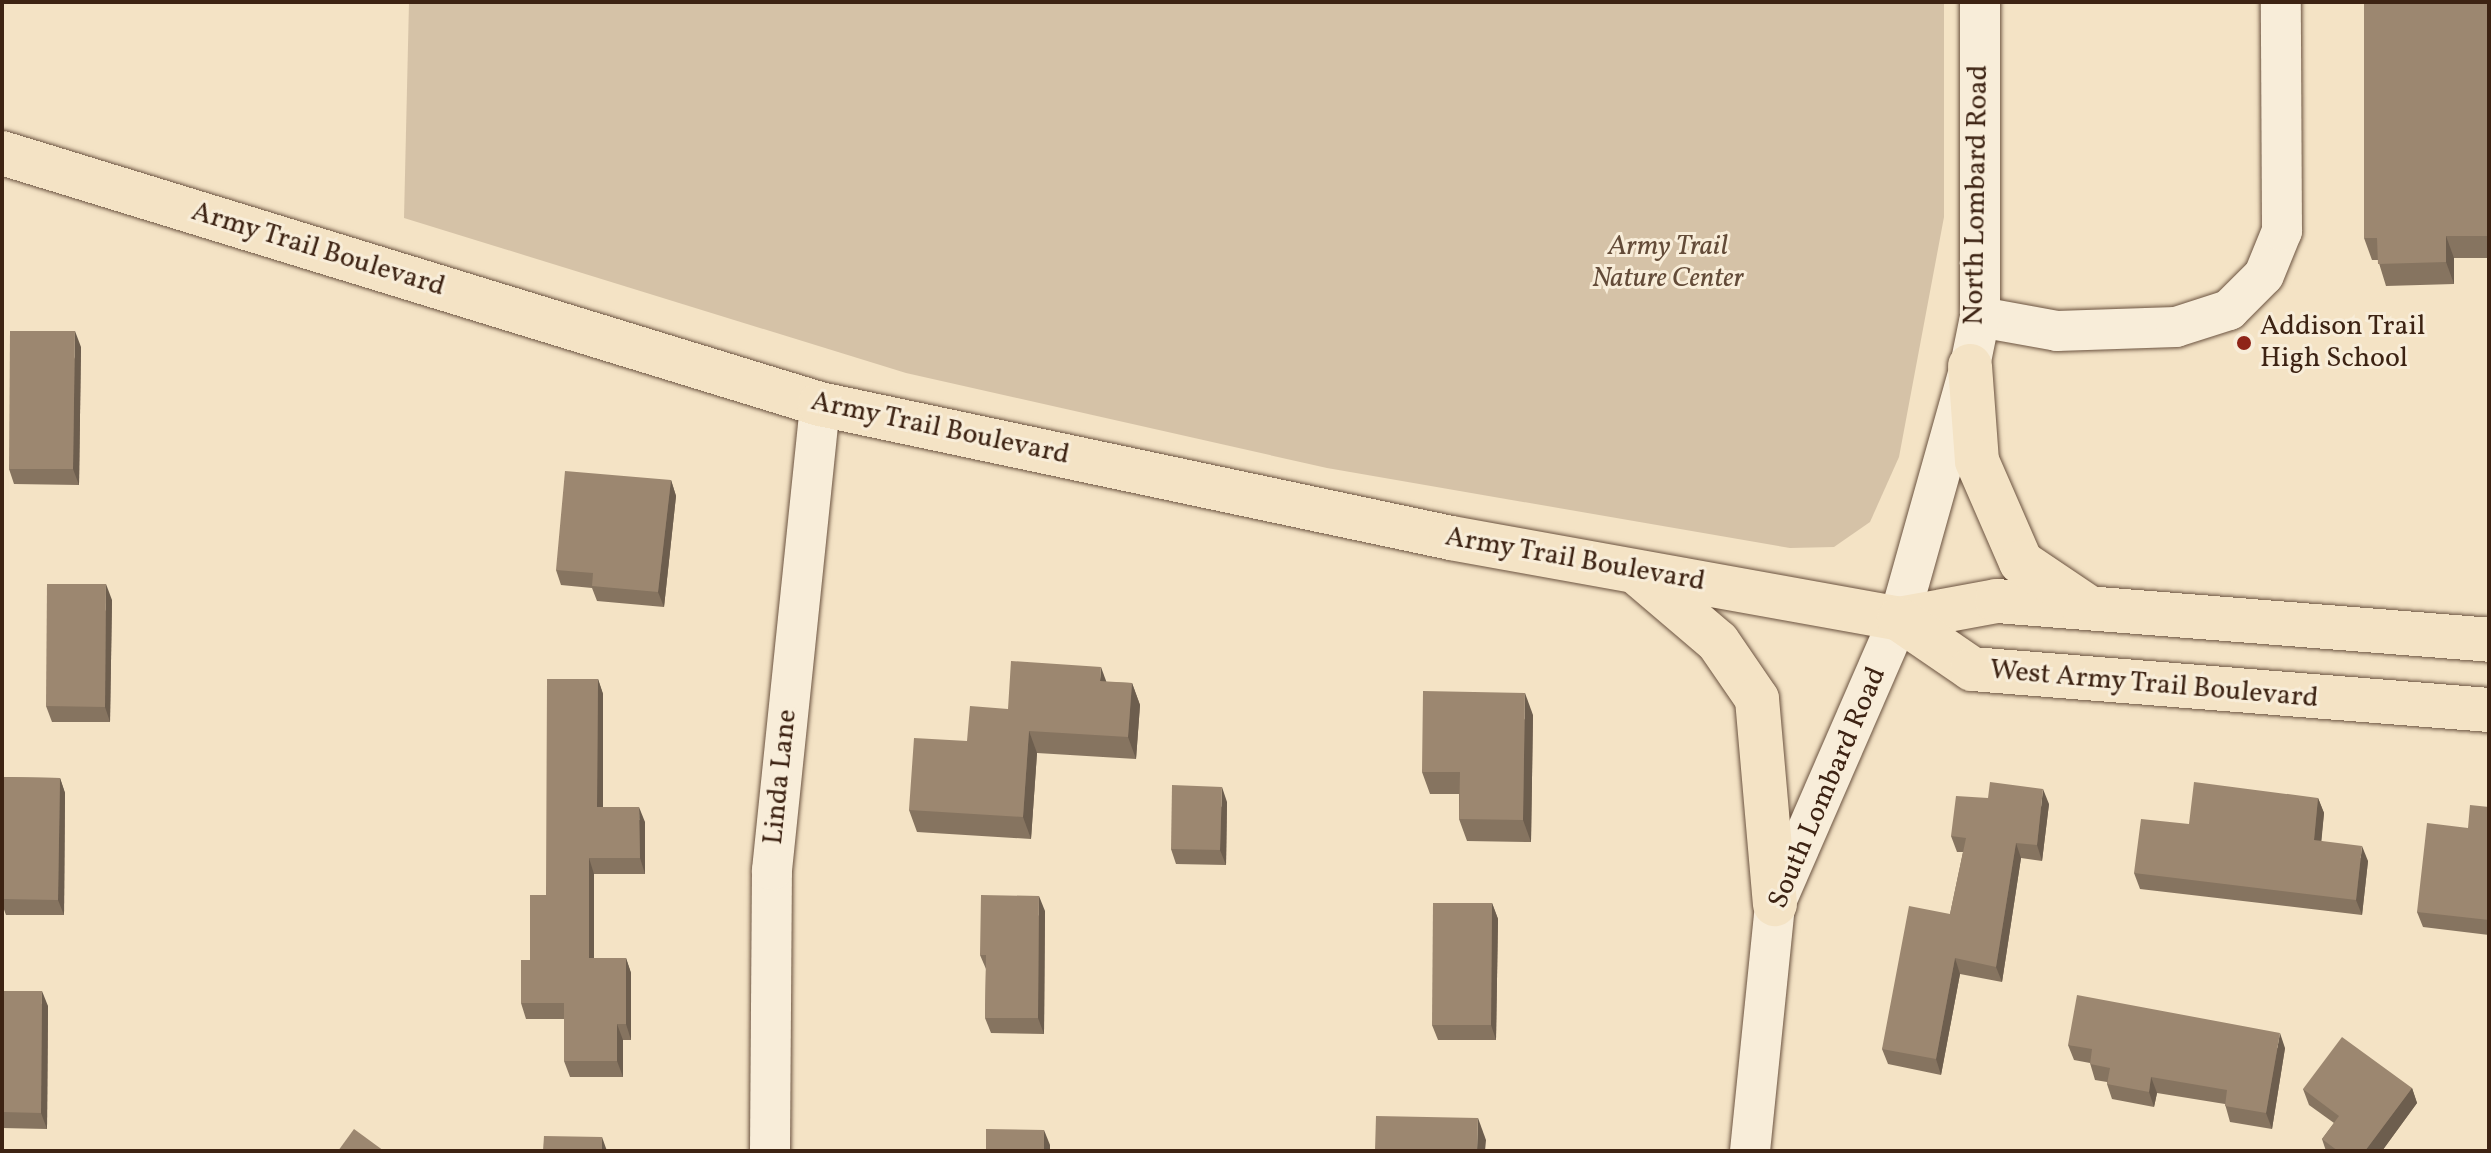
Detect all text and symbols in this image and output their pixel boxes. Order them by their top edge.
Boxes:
street label: North Lombard Road [1958,64,1996,326]
street label: Army Trail Boulevard [186,195,450,305]
park label: Army Trail Nature Center [1592,230,1744,296]
place label: Addison Trail High School [2260,310,2426,376]
marker: Addison Trail High School [2235,334,2253,352]
street label: Army Trail Boulevard [807,385,1073,473]
street label: Army Trail Boulevard [1442,520,1708,600]
street label: West Army Trail Boulevard [1987,654,2321,716]
street label: South Lombard Road [1762,662,1894,914]
street label: Linda Lane [757,708,805,846]

